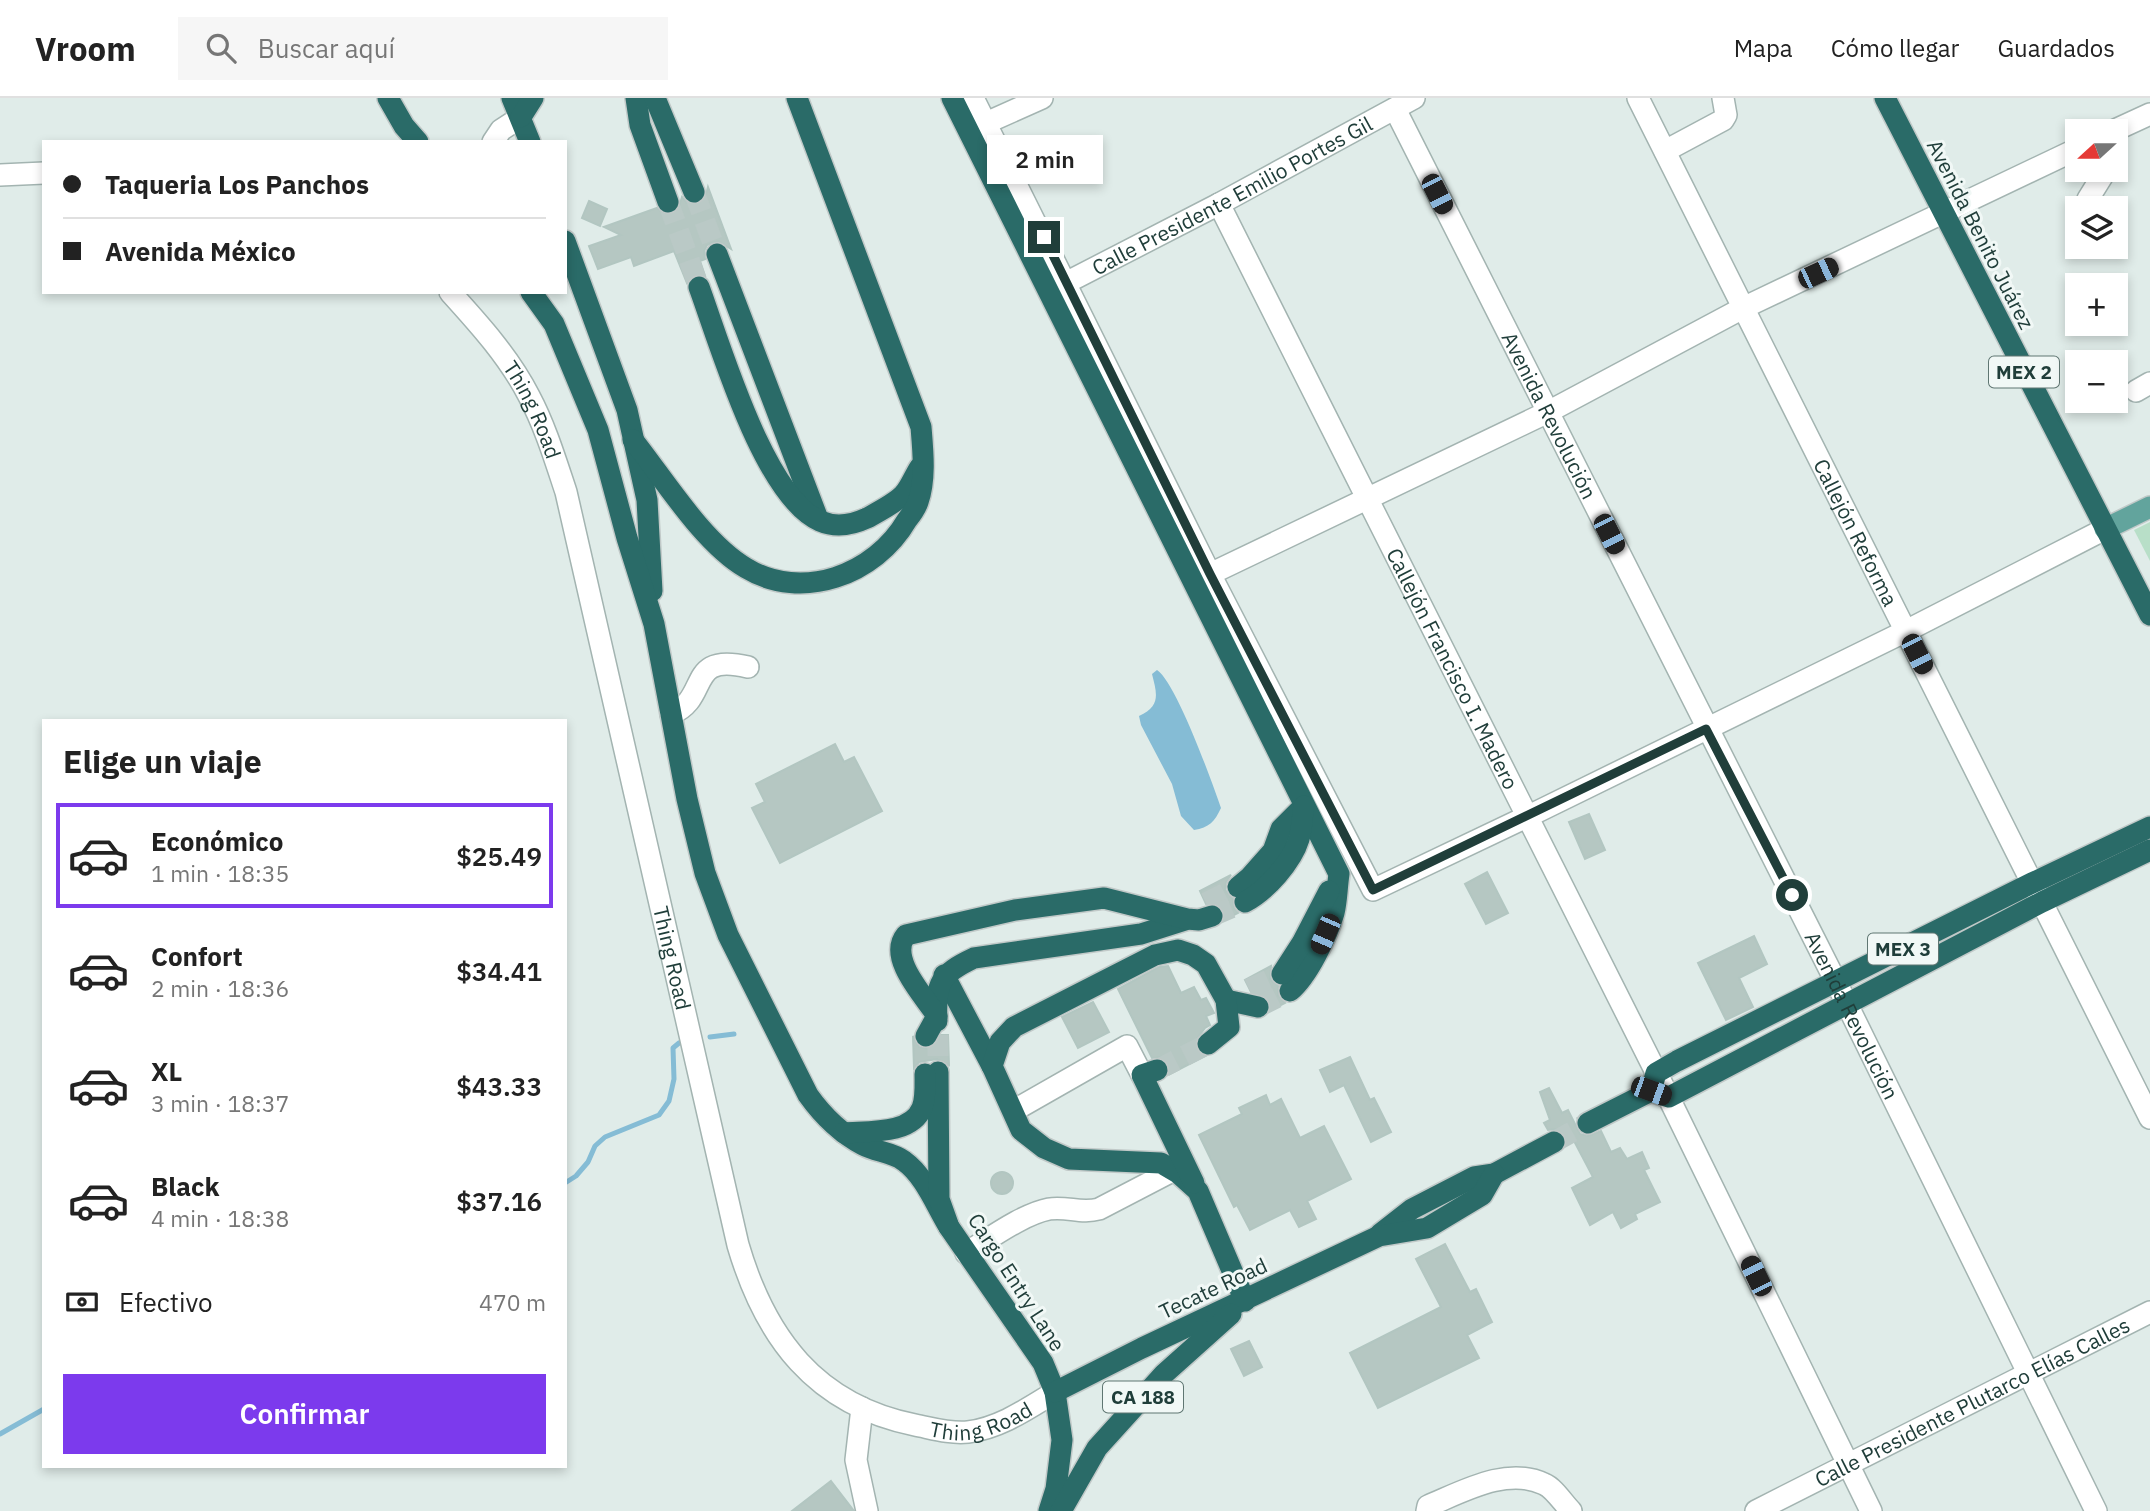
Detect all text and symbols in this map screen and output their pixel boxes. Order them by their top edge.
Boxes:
search box [178,17,668,80]
text: Vroom [35,27,136,70]
icon: search [202,29,240,67]
text: Buscar aquí [258,31,395,65]
text: Mapa [1734,32,1793,64]
text: Cómo llegar [1831,32,1959,64]
text: Guardados [1997,32,2115,64]
street label: Calle Presidente Emilio Portes Gil [1087,109,1377,281]
north arrow [2065,119,2128,182]
map controls [2065,119,2128,413]
street label: Avenida Benito Juárez [1921,134,2041,334]
callout: 2 min [986,136,1102,184]
text: 2 min [1015,144,1075,174]
text: Taqueria Los Panchos [105,167,369,201]
car [1419,171,1456,217]
button: layers [2065,196,2128,259]
route end [1028,221,1060,253]
text: Avenida México [105,234,296,268]
car [1795,255,1842,291]
button: + [2065,273,2128,336]
street label: Avenida Revolución [1496,327,1604,504]
button: − [2065,350,2128,413]
street label: Thing Road [497,355,568,462]
road number: MEX 2 [1989,356,2059,388]
street label: Callejón Reforma [1807,454,1905,611]
car [1591,511,1628,557]
street label: Callejón Francisco I. Madero [1380,543,1525,794]
car [1899,631,1936,677]
text: Elige un viaje [63,740,262,782]
icon: car [67,824,130,887]
text: Económico [151,824,283,858]
text: $25.49 [456,839,542,873]
text: 1 min · 18:35 [151,858,289,888]
route start [1776,879,1808,911]
street label: Thing Road [647,903,698,1013]
car [1308,911,1343,957]
street label: Avenida Revolución [1799,927,1905,1104]
road number: MEX 3 [1868,934,1938,964]
icon: car [67,939,130,1002]
text: Confort [151,939,243,973]
text: $34.41 [456,954,542,988]
text: 2 min · 18:36 [151,973,289,1003]
icon: car [67,1054,130,1117]
text: XL [151,1054,182,1088]
text: $43.33 [456,1069,542,1103]
car [1628,1074,1675,1108]
text: 3 min · 18:37 [151,1088,289,1118]
icon: car [67,1169,130,1232]
text: Black [151,1169,219,1203]
text: $37.16 [456,1184,542,1218]
text: 4 min · 18:38 [151,1203,289,1233]
street label: Cargo Entry Lane [962,1208,1072,1356]
street label: Tecate Road [1155,1251,1271,1325]
car [1738,1253,1775,1299]
icon: cash [63,1283,101,1321]
text: Efectivo [119,1285,213,1319]
text: 470 m [479,1287,546,1317]
street label: Calle Presidente Plutarco Elías Calles [1810,1311,2134,1493]
button: Confirmar [63,1374,546,1454]
road number: CA 188 [1103,1382,1183,1413]
street label: Thing Road [927,1395,1037,1447]

